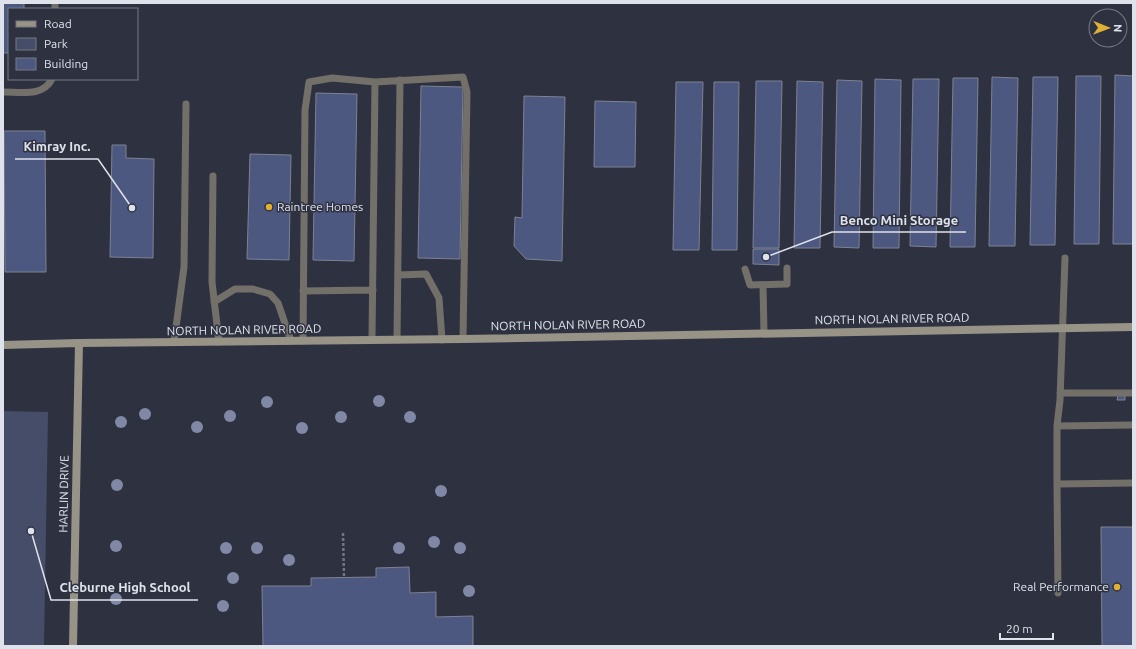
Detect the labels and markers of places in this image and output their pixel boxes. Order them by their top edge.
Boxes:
callout: Kimray Inc. [15,134,98,159]
place label: Raintree Homes [277,200,363,213]
marker: Raintree Homes [264,202,274,212]
callout: Benco Mini Storage [832,207,966,232]
callout: Cleburne High School [51,575,198,600]
place label: Real Performance [1013,580,1109,593]
marker: Real Performance [1112,582,1122,592]

